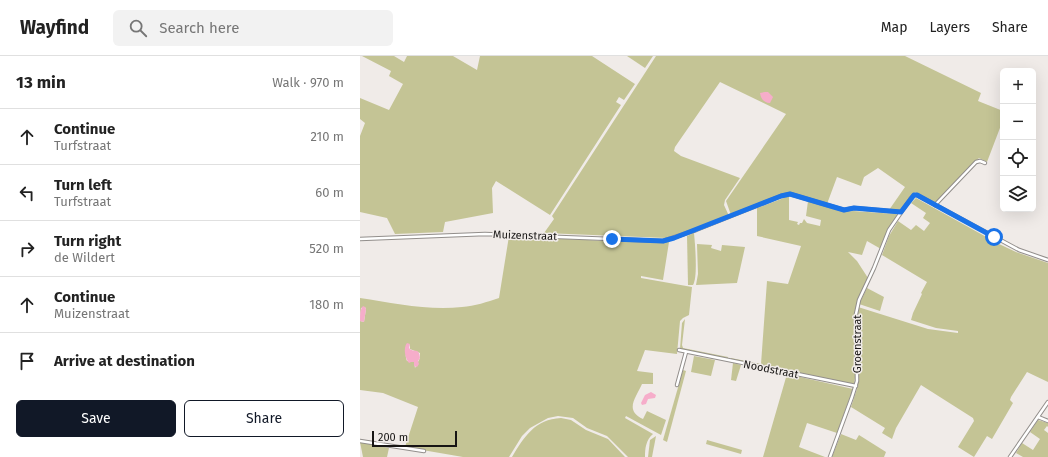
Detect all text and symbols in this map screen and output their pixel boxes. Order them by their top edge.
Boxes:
search box [113,10,393,46]
text: Wayfind [20,16,89,39]
icon: search [127,17,149,39]
text: Search here [159,19,239,37]
text: Map [881,19,907,36]
text: Layers [929,19,970,36]
text: Share [992,19,1028,36]
map controls [1000,68,1036,212]
button: + [1000,68,1036,104]
text: 13 min [16,72,66,93]
text: Walk · 970 m [272,75,344,90]
button: − [1000,104,1036,140]
text: Continue [54,120,115,138]
icon: ahead [16,126,38,148]
text: 210 m [310,129,344,144]
text: Turfstraat [54,138,111,153]
button: locate [1000,140,1036,176]
text: Turn left [54,176,112,194]
button: layers [1000,176,1036,212]
icon: left [16,182,38,204]
text: 60 m [315,185,344,200]
text: Turfstraat [54,194,111,209]
street label: Muizenstraat [493,228,557,243]
route start [985,228,1003,246]
route end [603,230,621,248]
text: Turn right [54,232,121,250]
icon: right [16,238,38,260]
text: 520 m [309,241,344,256]
text: de Wildert [54,250,115,265]
text: Continue [54,288,115,306]
icon: ahead [16,294,38,316]
text: 180 m [309,297,344,312]
text: Muizenstraat [54,306,130,321]
street label: Groenstraat [851,315,864,373]
icon: arrive [16,350,38,372]
text: Arrive at destination [54,352,195,370]
street label: Noodstraat [742,358,800,381]
button: Save [16,400,176,437]
button: Share [184,400,344,437]
scale bar [372,429,457,448]
text: 200 m [378,431,408,444]

